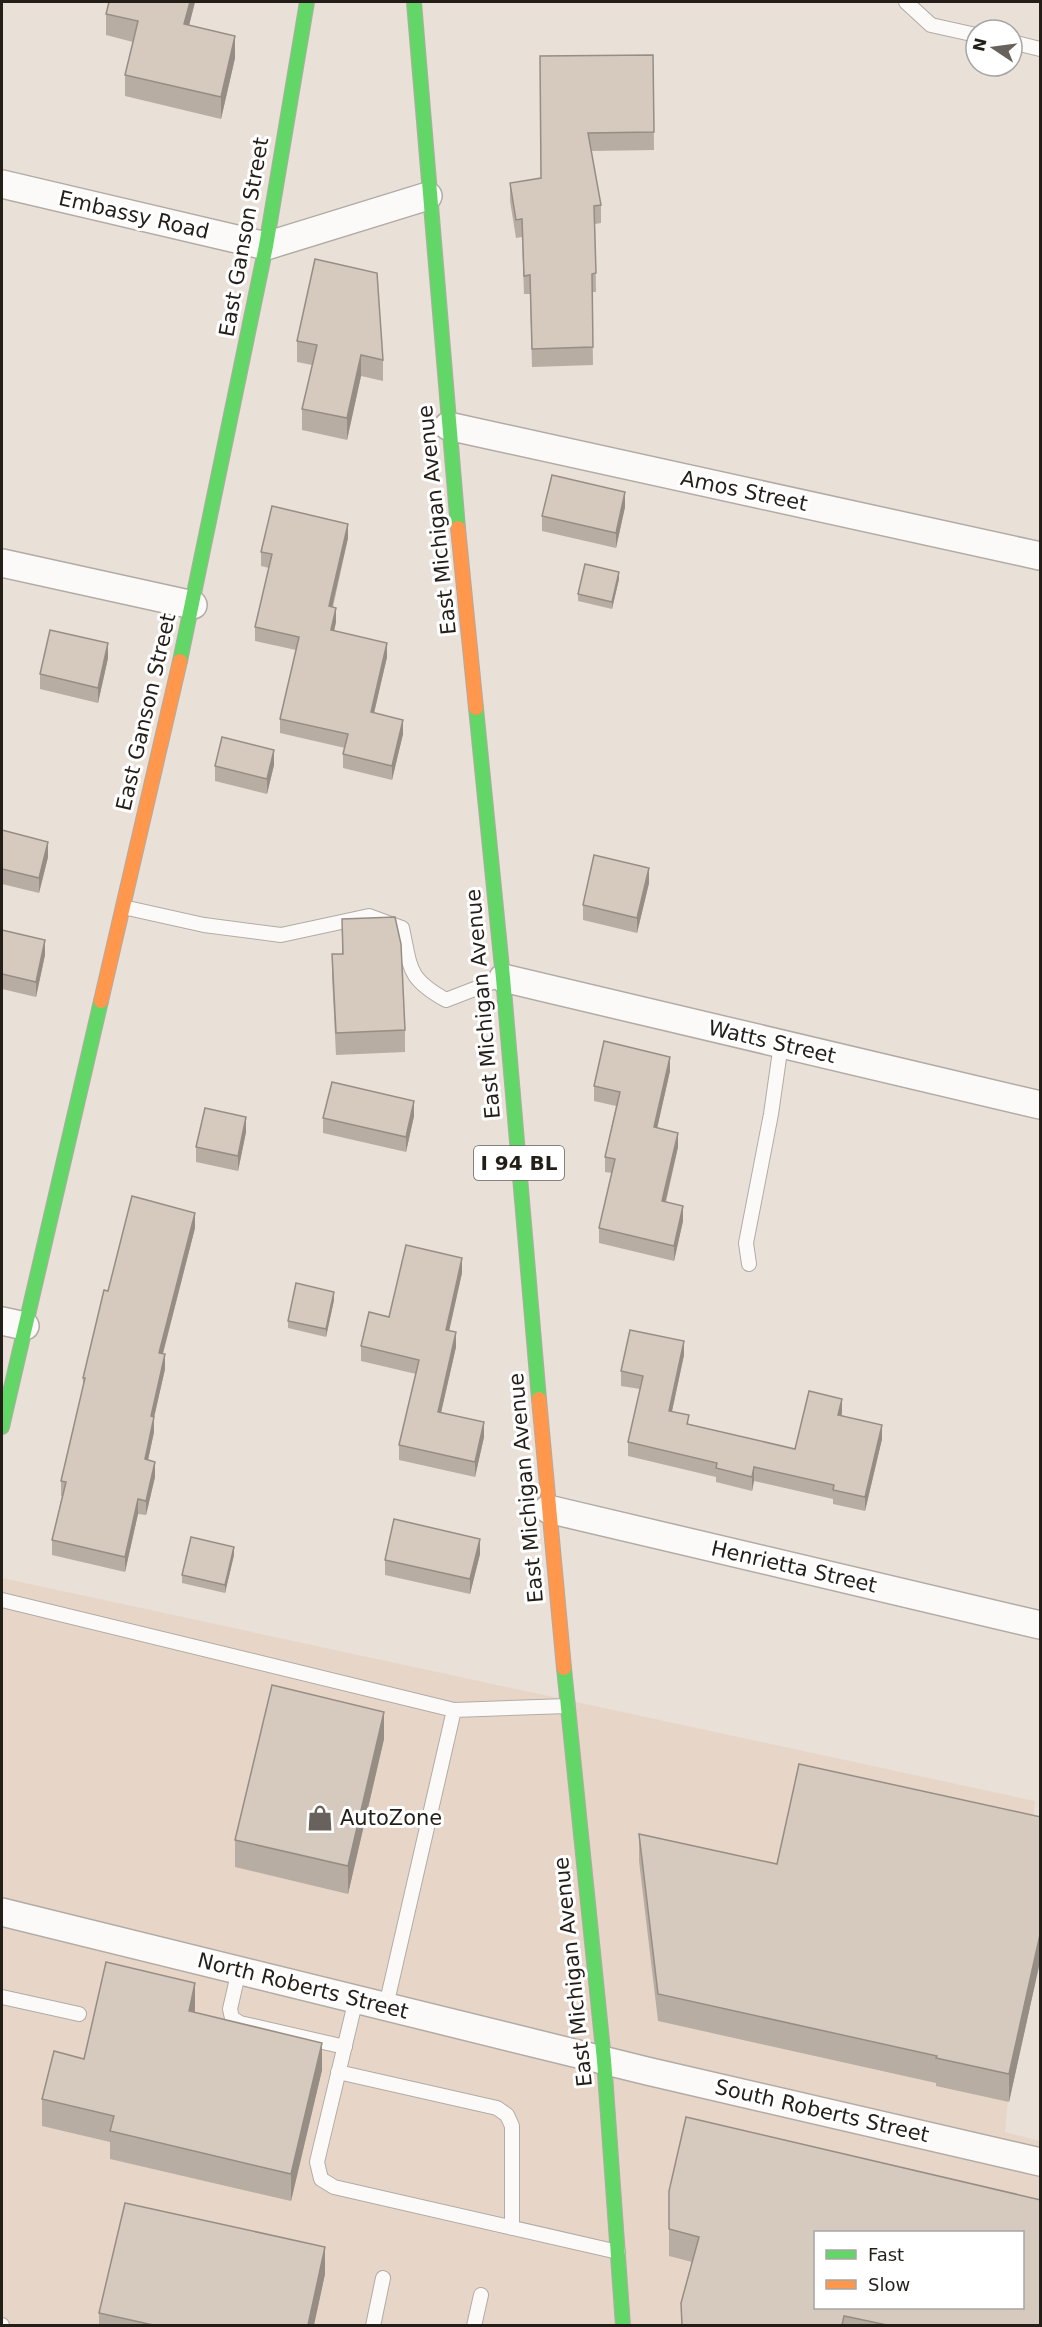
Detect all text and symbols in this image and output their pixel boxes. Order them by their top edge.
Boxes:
north arrow [964,18,1024,78]
text: N [969,36,991,53]
street label: East Ganson Street [215,135,273,339]
street label: Embassy Road [56,186,212,244]
street label: East Michigan Avenue [413,404,461,636]
street label: Amos Street [678,466,810,516]
street label: East Ganson Street [112,611,180,813]
street label: East Michigan Avenue [461,888,505,1120]
street label: Watts Street [706,1016,838,1068]
road number: I 94 BL [474,1146,564,1180]
street label: East Michigan Avenue [504,1372,548,1604]
street label: Henrietta Street [709,1536,879,1598]
shop icon: AutoZone [305,1803,335,1833]
place label: AutoZone [340,1806,442,1830]
street label: East Michigan Avenue [549,1856,597,2088]
street label: North Roberts Street [195,1948,411,2024]
street label: South Roberts Street [713,2075,931,2147]
legend [814,2231,1024,2309]
text: Fast [868,2244,904,2265]
text: Slow [868,2274,910,2295]

